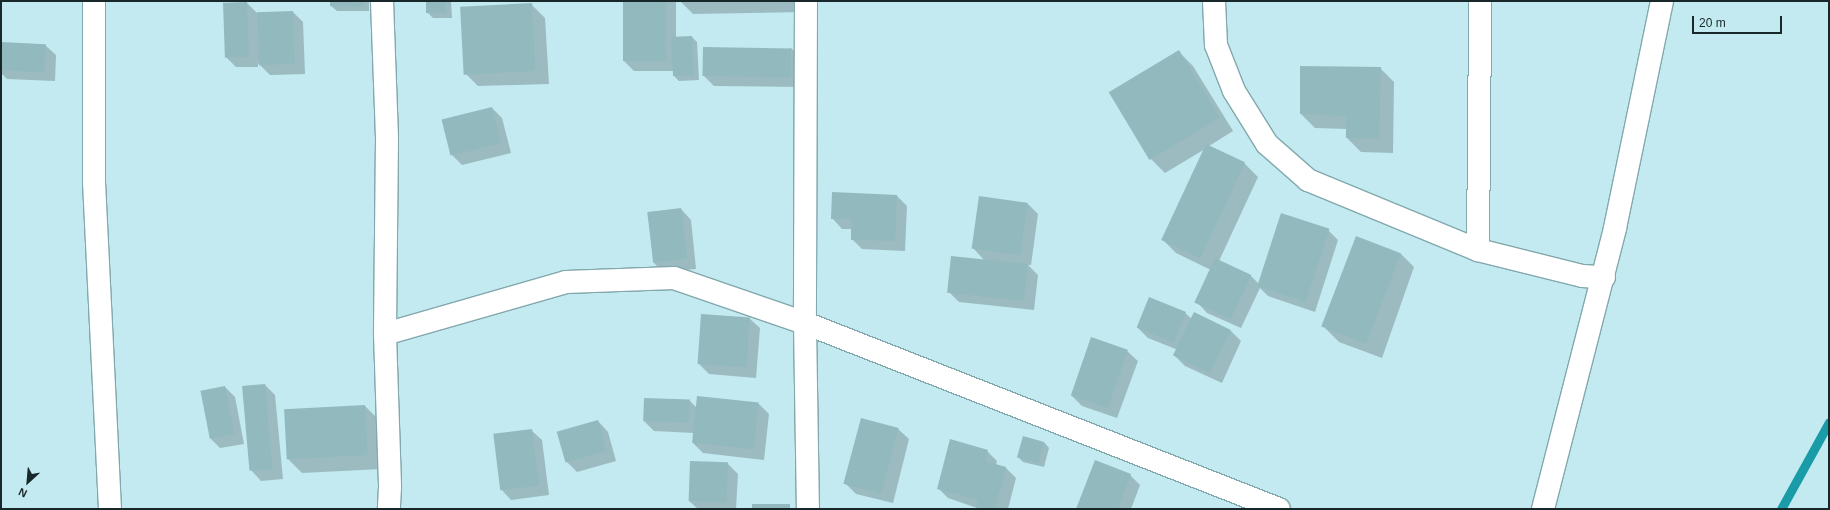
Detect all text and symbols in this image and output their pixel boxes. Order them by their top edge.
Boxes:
scale bar [1694,8,1784,34]
text: 20 m [1699,16,1726,30]
north arrow [8,462,48,502]
text: N [17,486,29,500]

